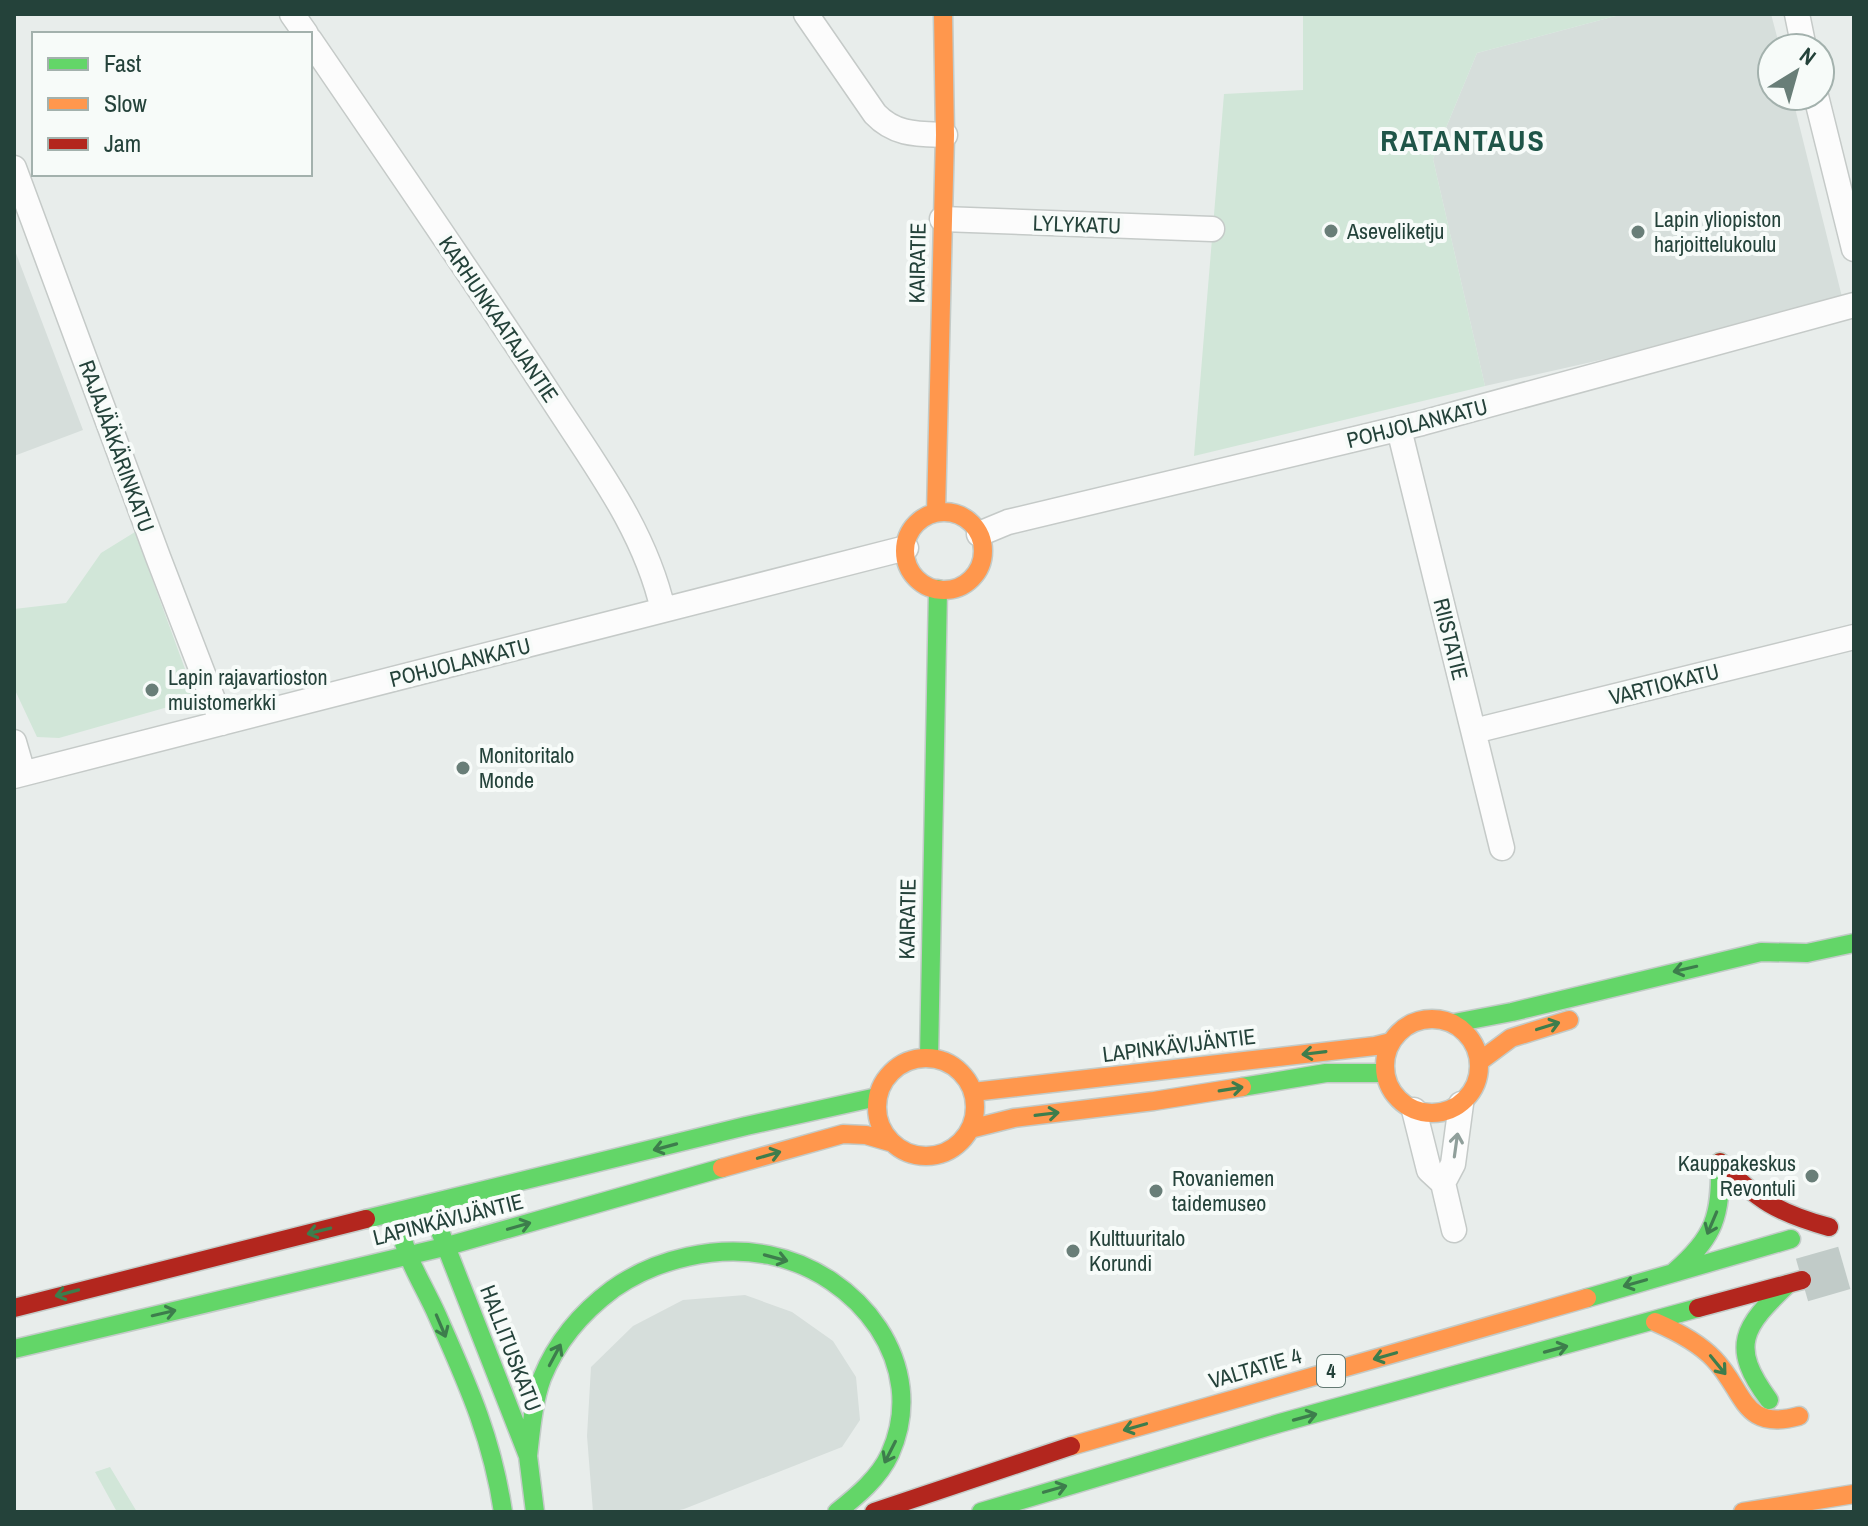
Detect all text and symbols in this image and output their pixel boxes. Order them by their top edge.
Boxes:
legend [32,32,312,176]
north arrow [1756,32,1836,112]
text: N [1794,40,1822,72]
text: Fast [104,47,142,79]
text: Slow [104,87,147,119]
district label: RATANTAUS [1380,120,1546,160]
text: Jam [104,127,141,159]
place label: Lapin yliopiston harjoittelukoulu [1654,204,1781,259]
street label: LYLYKATU [1032,207,1122,241]
place label: Aseveliketju [1346,216,1444,246]
street label: KAIRATIE [901,222,933,304]
marker: Aseveliketju [1322,222,1340,240]
marker: Lapin yliopiston harjoittelukoulu [1629,223,1647,241]
street label: KARHUNKAATAJANTIE [432,230,566,408]
street label: RAJAJÄÄKÄRINKATU [72,356,162,536]
street label: POHJOLANKATU [1343,391,1491,455]
street label: RIISTATIE [1426,595,1476,683]
street label: POHJOLANKATU [386,630,534,694]
street label: VARTIOKATU [1606,656,1722,712]
place label: Lapin rajavartioston muistomerkki [168,662,327,717]
marker: Lapin rajavartioston muistomerkki [143,681,161,699]
place label: Monitoritalo Monde [479,740,574,795]
marker: Monitoritalo Monde [454,759,472,777]
street label: KAIRATIE [891,878,923,960]
one-way arrow [1673,962,1699,977]
one-way arrow [1535,1018,1560,1032]
street label: LAPINKÄVIJÄNTIE [1101,1021,1257,1069]
one-way arrow [1301,1046,1328,1061]
one-way arrow [1218,1080,1243,1095]
one-way arrow [1033,1107,1060,1122]
one-way arrow [1448,1132,1463,1158]
one-way arrow [652,1140,678,1155]
one-way arrow [756,1147,782,1162]
place label: Kauppakeskus Revontuli [1678,1148,1796,1203]
place label: Rovaniemen taidemuseo [1172,1163,1274,1218]
marker: Kauppakeskus Revontuli [1803,1167,1821,1185]
marker: Rovaniemen taidemuseo [1147,1182,1165,1200]
street label: LAPINKÄVIJÄNTIE [370,1186,526,1252]
one-way arrow [1704,1211,1718,1235]
one-way arrow [506,1218,532,1233]
place label: Kulttuuritalo Korundi [1089,1223,1185,1278]
one-way arrow [307,1224,332,1239]
marker: Kulttuuritalo Korundi [1064,1242,1082,1260]
one-way arrow [762,1252,788,1267]
one-way arrow [1622,1276,1648,1291]
street label: HALLITUSKATU [473,1281,549,1415]
one-way arrow [54,1287,80,1302]
one-way arrow [151,1305,177,1320]
one-way arrow [435,1313,450,1337]
street label: VALTATIE 4 [1205,1340,1305,1396]
one-way arrow [1542,1340,1568,1355]
one-way arrow [548,1343,563,1367]
one-way arrow [1373,1349,1399,1364]
one-way arrow [1709,1354,1727,1375]
road number: 4 [1317,1355,1345,1387]
one-way arrow [1291,1408,1317,1423]
one-way arrow [1123,1420,1149,1435]
one-way arrow [882,1439,898,1463]
one-way arrow [1042,1481,1067,1495]

